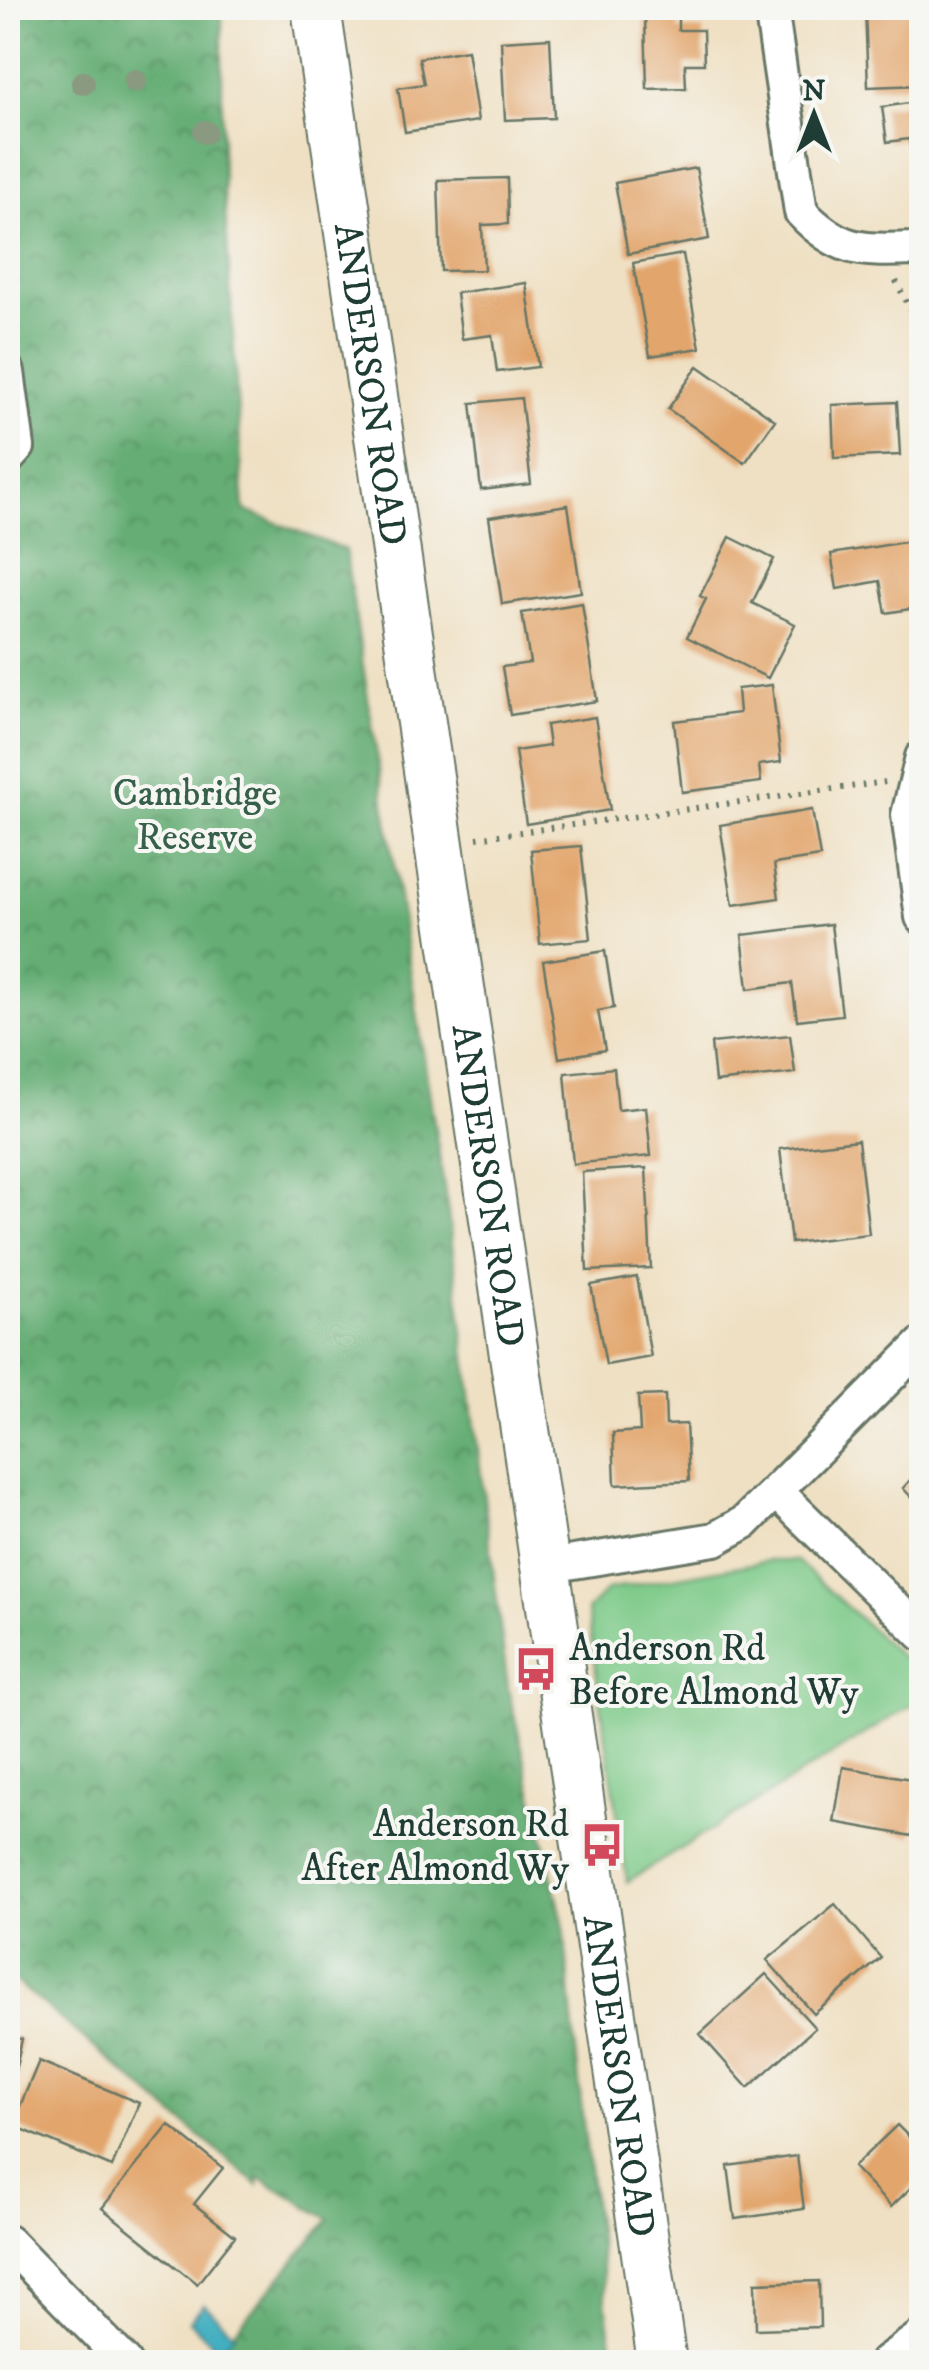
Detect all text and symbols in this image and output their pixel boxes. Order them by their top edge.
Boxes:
north arrow [764,65,864,165]
text: N [803,74,826,109]
street label: ANDERSON ROAD [322,220,417,549]
park label: Cambridge Reserve [113,770,277,862]
street label: ANDERSON ROAD [440,1021,534,1350]
place label: Anderson Rd Before Almond Wy [569,1625,859,1717]
bus stop icon: Anderson Rd Before Almond Wy [512,1645,560,1693]
place label: Anderson Rd After Almond Wy [301,1801,570,1893]
bus stop icon: Anderson Rd After Almond Wy [578,1821,626,1869]
street label: ANDERSON ROAD [571,1912,665,2241]

